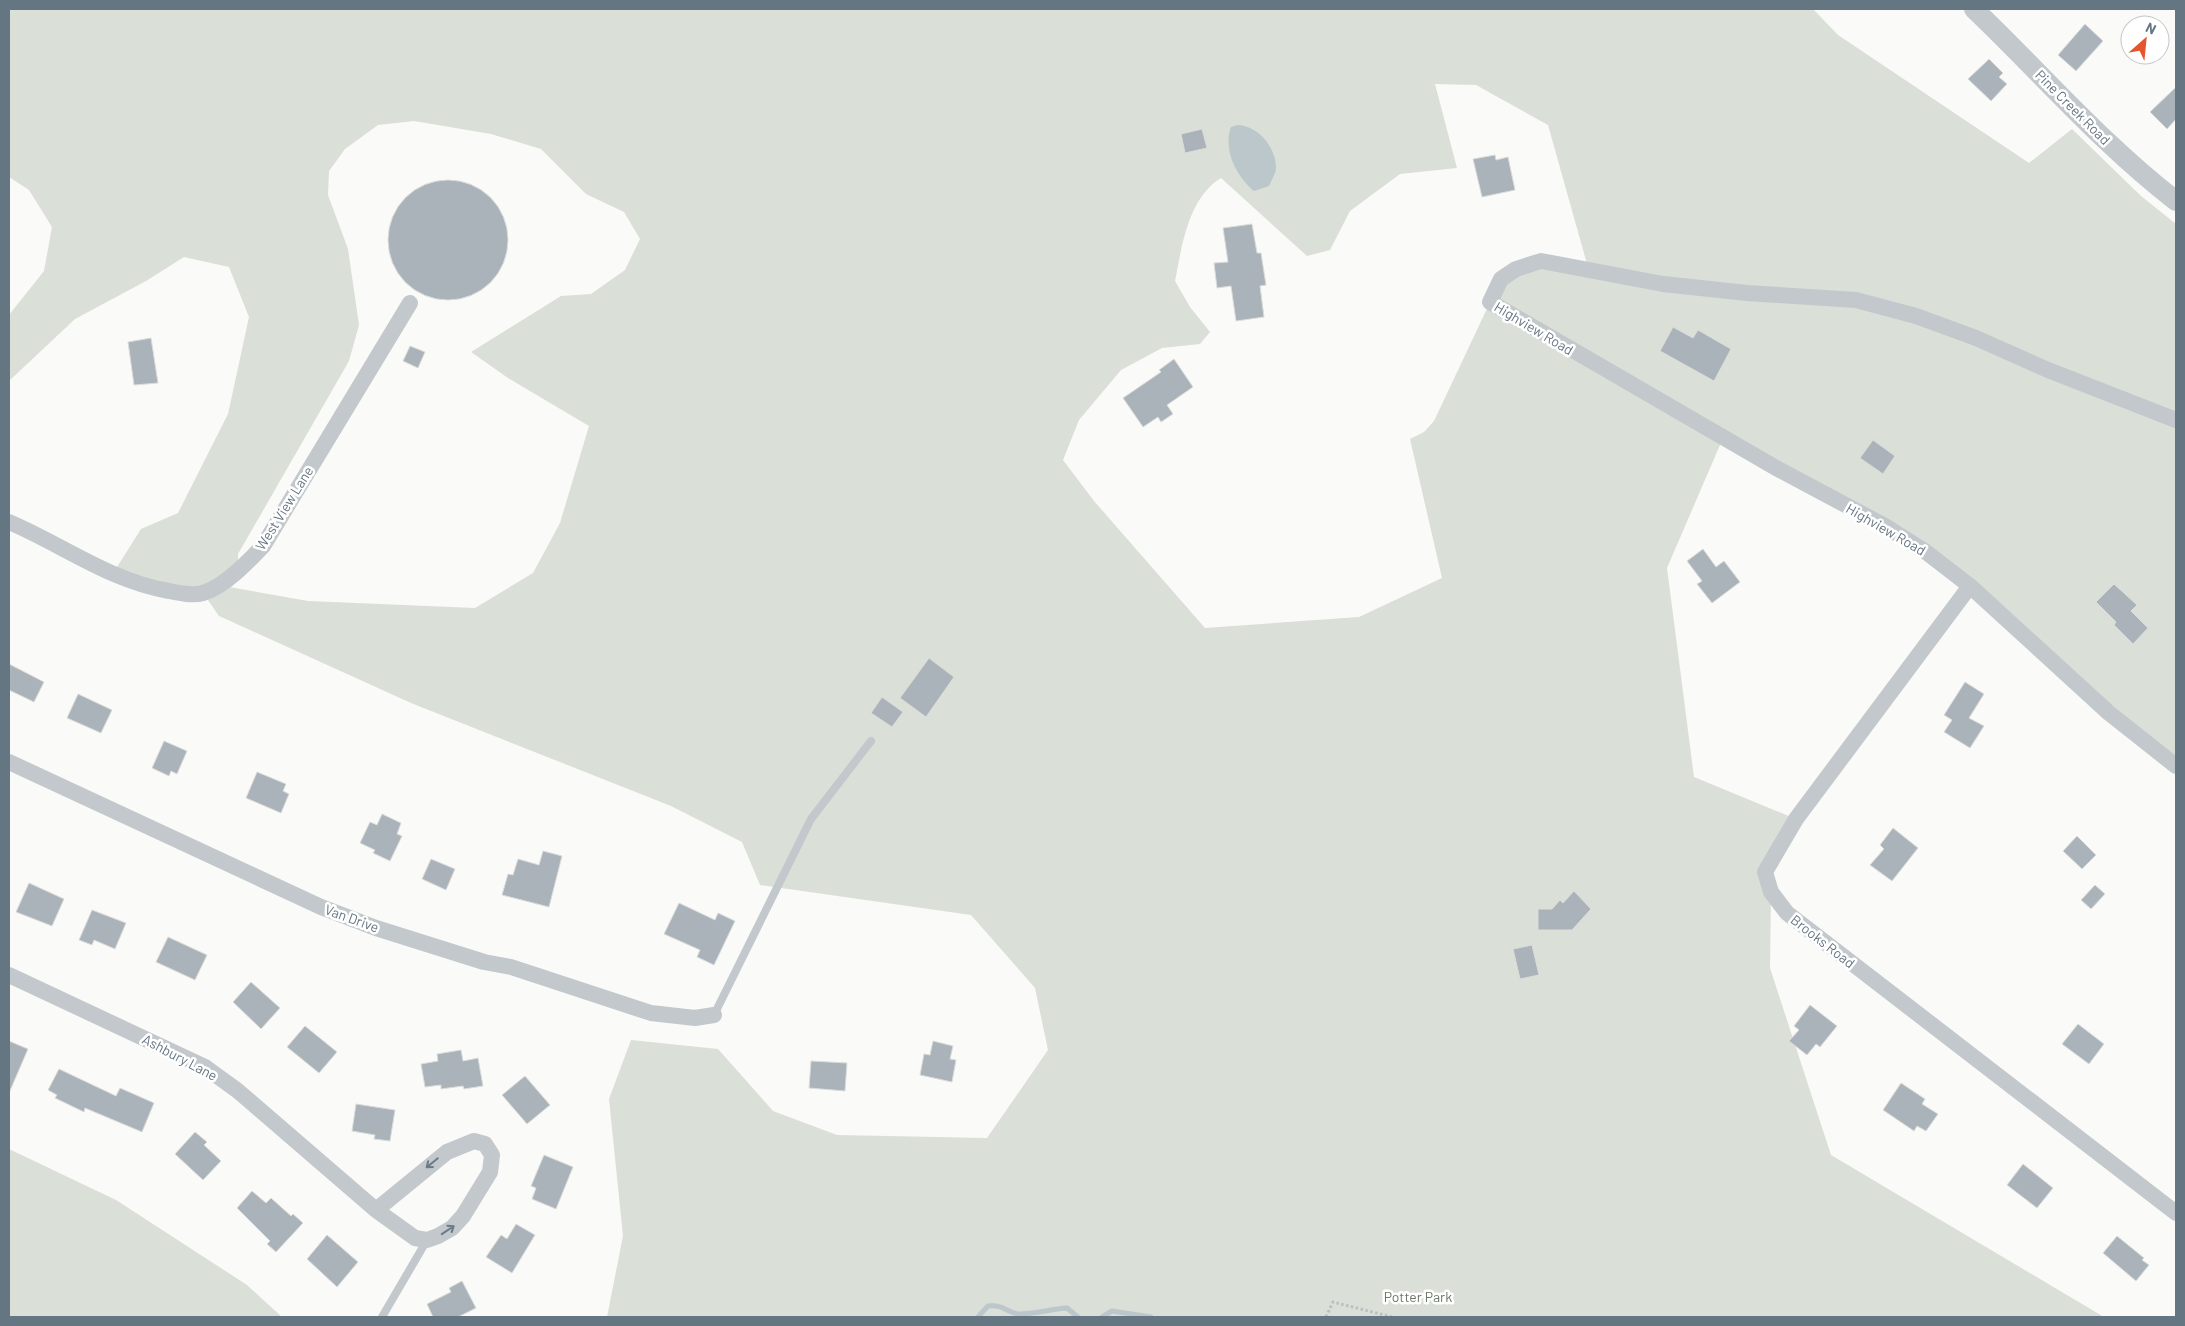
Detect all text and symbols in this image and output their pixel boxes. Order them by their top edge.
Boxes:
north arrow [2120,15,2170,65]
text: N [2143,18,2159,38]
street label: Pine Creek Road [2032,66,2114,148]
street label: Highview Road [1491,298,1577,358]
street label: West View Lane [251,463,317,553]
street label: Highview Road [1843,499,1929,559]
street label: Van Drive [323,900,381,936]
street label: Brooks Road [1788,911,1858,971]
street label: Ashbury Lane [140,1030,220,1084]
one-way arrow [426,1158,439,1169]
one-way arrow [441,1225,455,1235]
park label: Potter Park [1384,1288,1452,1305]

